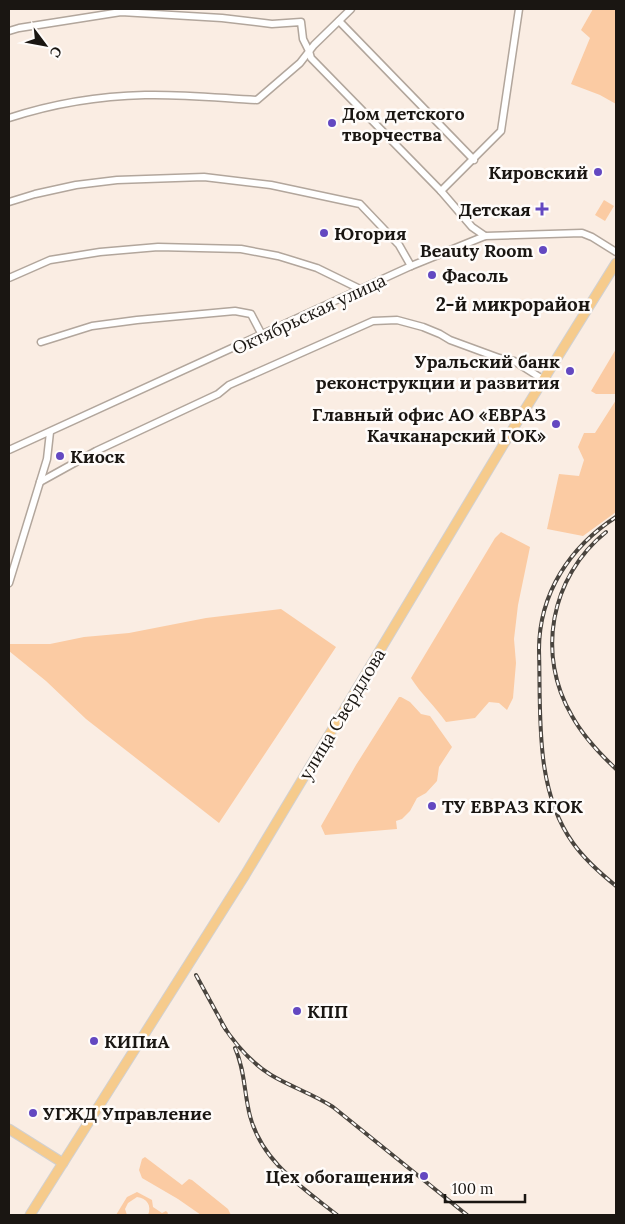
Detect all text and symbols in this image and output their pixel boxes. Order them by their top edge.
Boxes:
north arrow [20,20,70,70]
text: С [46,43,66,61]
place label: Дом детского творчества [342,102,465,146]
marker: Дом детского творчества [326,117,338,129]
place label: Кировский [488,161,588,184]
marker: Кировский [592,166,604,178]
place label: Детская [458,198,531,221]
marker: Детская [535,202,549,216]
place label: Югория [334,222,407,245]
marker: Югория [318,227,330,239]
place label: Beauty Room [420,239,533,262]
marker: Beauty Room [537,244,549,256]
place label: Фасоль [442,264,509,287]
street label: Октябрьская улица [228,268,390,360]
marker: Фасоль [426,269,438,281]
district label: 2-й микрорайон [436,292,590,316]
place label: Уральский банк реконструкции и развития [316,350,560,394]
marker: Уральский банк реконструкции и развития [564,365,576,377]
place label: Главный офис АО «ЕВРАЗ Качканарский ГОК» [312,403,546,447]
marker: Главный офис АО «ЕВРАЗ Качканарский ГОК» [550,418,562,430]
place label: Киоск [70,445,125,468]
marker: Киоск [54,450,66,462]
street label: улица Свердлова [294,644,390,784]
place label: ТУ ЕВРАЗ КГОК [442,795,583,818]
marker: ТУ ЕВРАЗ КГОК [426,800,438,812]
place label: КПП [307,1000,348,1023]
marker: КПП [291,1005,303,1017]
place label: КИПиА [104,1030,169,1053]
marker: КИПиА [88,1035,100,1047]
place label: УГЖД Управление [43,1102,212,1125]
marker: УГЖД Управление [27,1107,39,1119]
place label: Цех обогащения [265,1165,414,1188]
marker: Цех обогащения [418,1170,430,1182]
scale bar [445,1172,525,1204]
text: 100 m [452,1179,493,1198]

